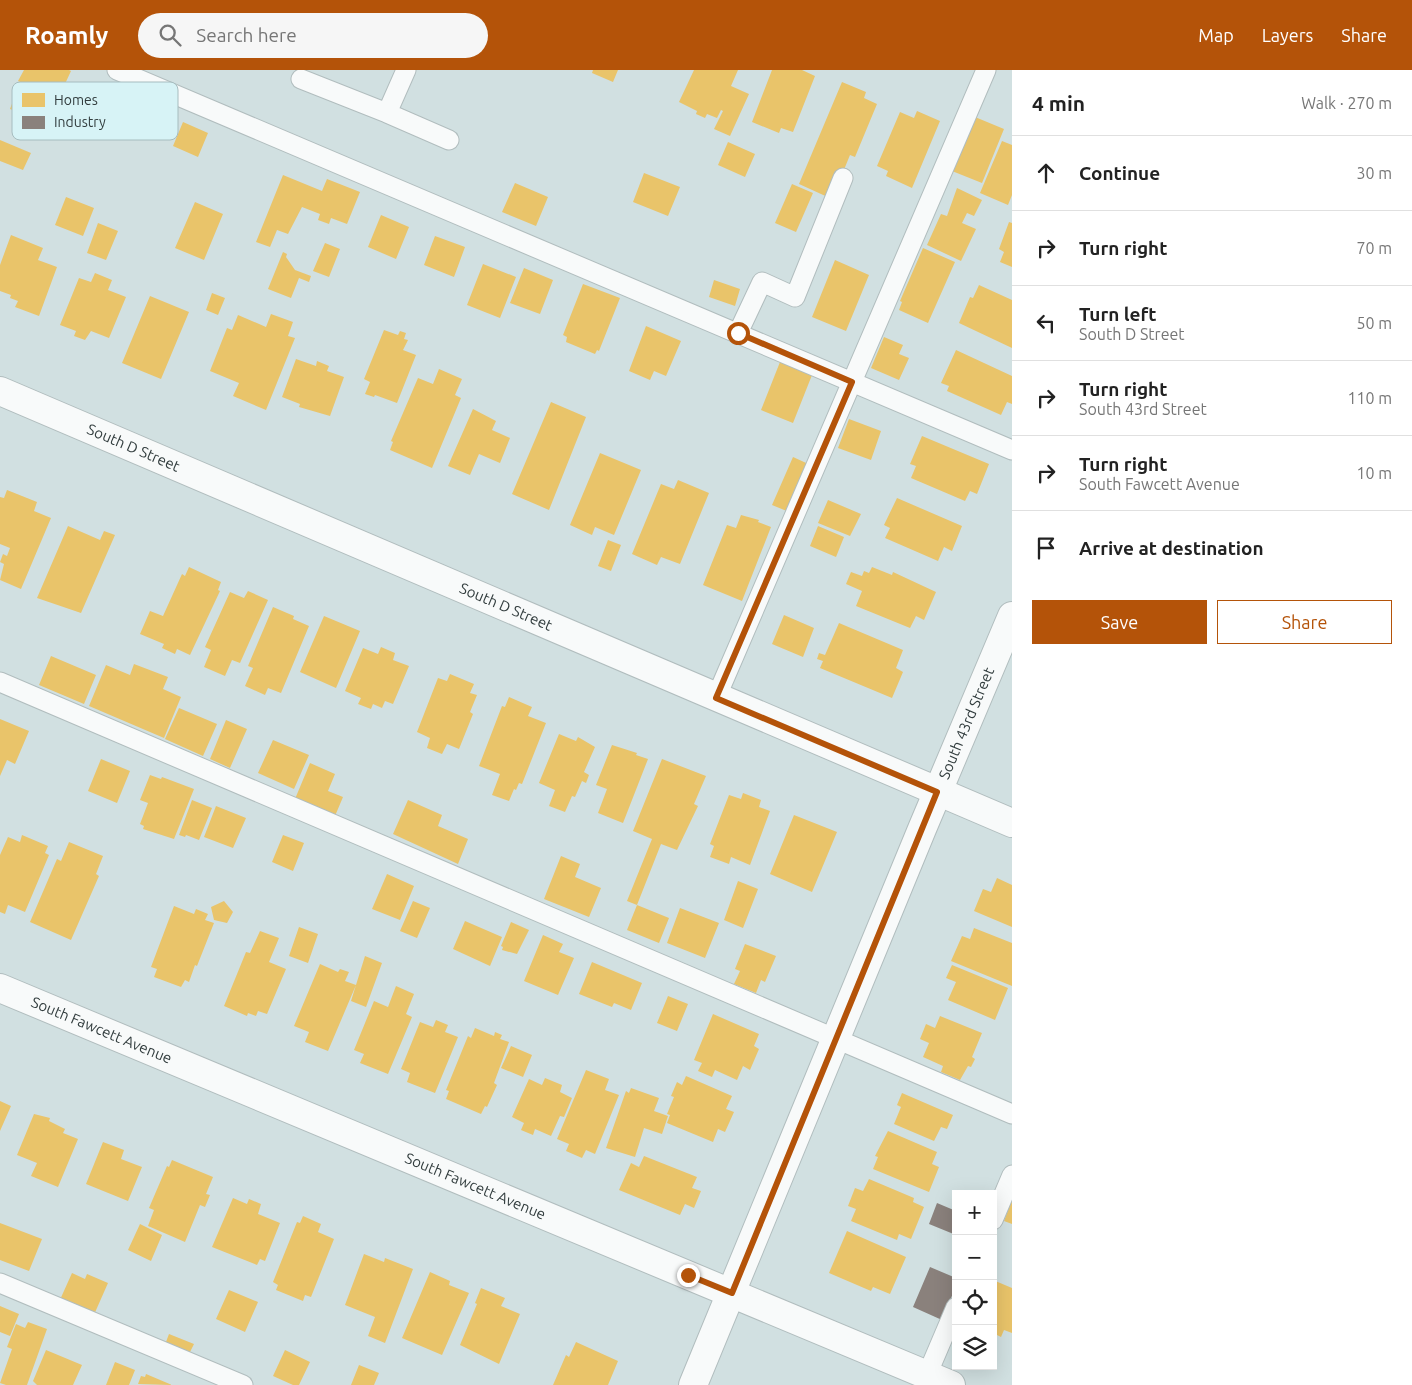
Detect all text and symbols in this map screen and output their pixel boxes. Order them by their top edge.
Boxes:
search box [138,13,488,58]
icon: search [156,21,184,49]
text: Roamly [25,22,108,49]
text: Search here [196,24,297,46]
text: Map [1198,25,1234,45]
text: Layers [1262,25,1313,45]
text: Share [1341,25,1387,45]
legend [12,82,178,140]
text: 4 min [1032,91,1085,115]
text: Homes [54,92,98,108]
text: Walk · 270 m [1301,94,1392,112]
text: Industry [54,114,106,130]
icon: ahead [1032,159,1060,187]
text: Continue [1079,162,1160,184]
text: 30 m [1356,164,1392,182]
icon: right [1032,234,1060,262]
text: Turn right [1079,237,1167,259]
text: 70 m [1356,239,1392,257]
text: Turn left [1079,303,1157,325]
icon: left [1032,309,1060,337]
text: 50 m [1356,314,1392,332]
route start [727,322,750,345]
text: South D Street [1079,325,1185,343]
text: Turn right [1079,378,1167,400]
icon: right [1032,384,1060,412]
text: 110 m [1347,389,1392,407]
text: South 43rd Street [1079,400,1207,418]
street label: South D Street [85,420,183,475]
text: Turn right [1079,453,1167,475]
icon: right [1032,459,1060,487]
text: 10 m [1356,464,1392,482]
text: South Fawcett Avenue [1079,475,1240,493]
icon: arrive [1032,534,1060,562]
text: Arrive at destination [1079,537,1264,559]
street label: South D Street [457,579,555,634]
button: Save [1032,600,1207,644]
button: Share [1217,600,1392,644]
street label: South 43rd Street [935,665,997,782]
street label: South Fawcett Avenue [29,993,175,1067]
street label: South Fawcett Avenue [403,1149,548,1223]
map controls [952,1190,997,1370]
button: + [952,1190,997,1235]
button: − [952,1235,997,1280]
route end [677,1264,700,1287]
button: locate [952,1280,997,1325]
button: layers [952,1325,997,1370]

